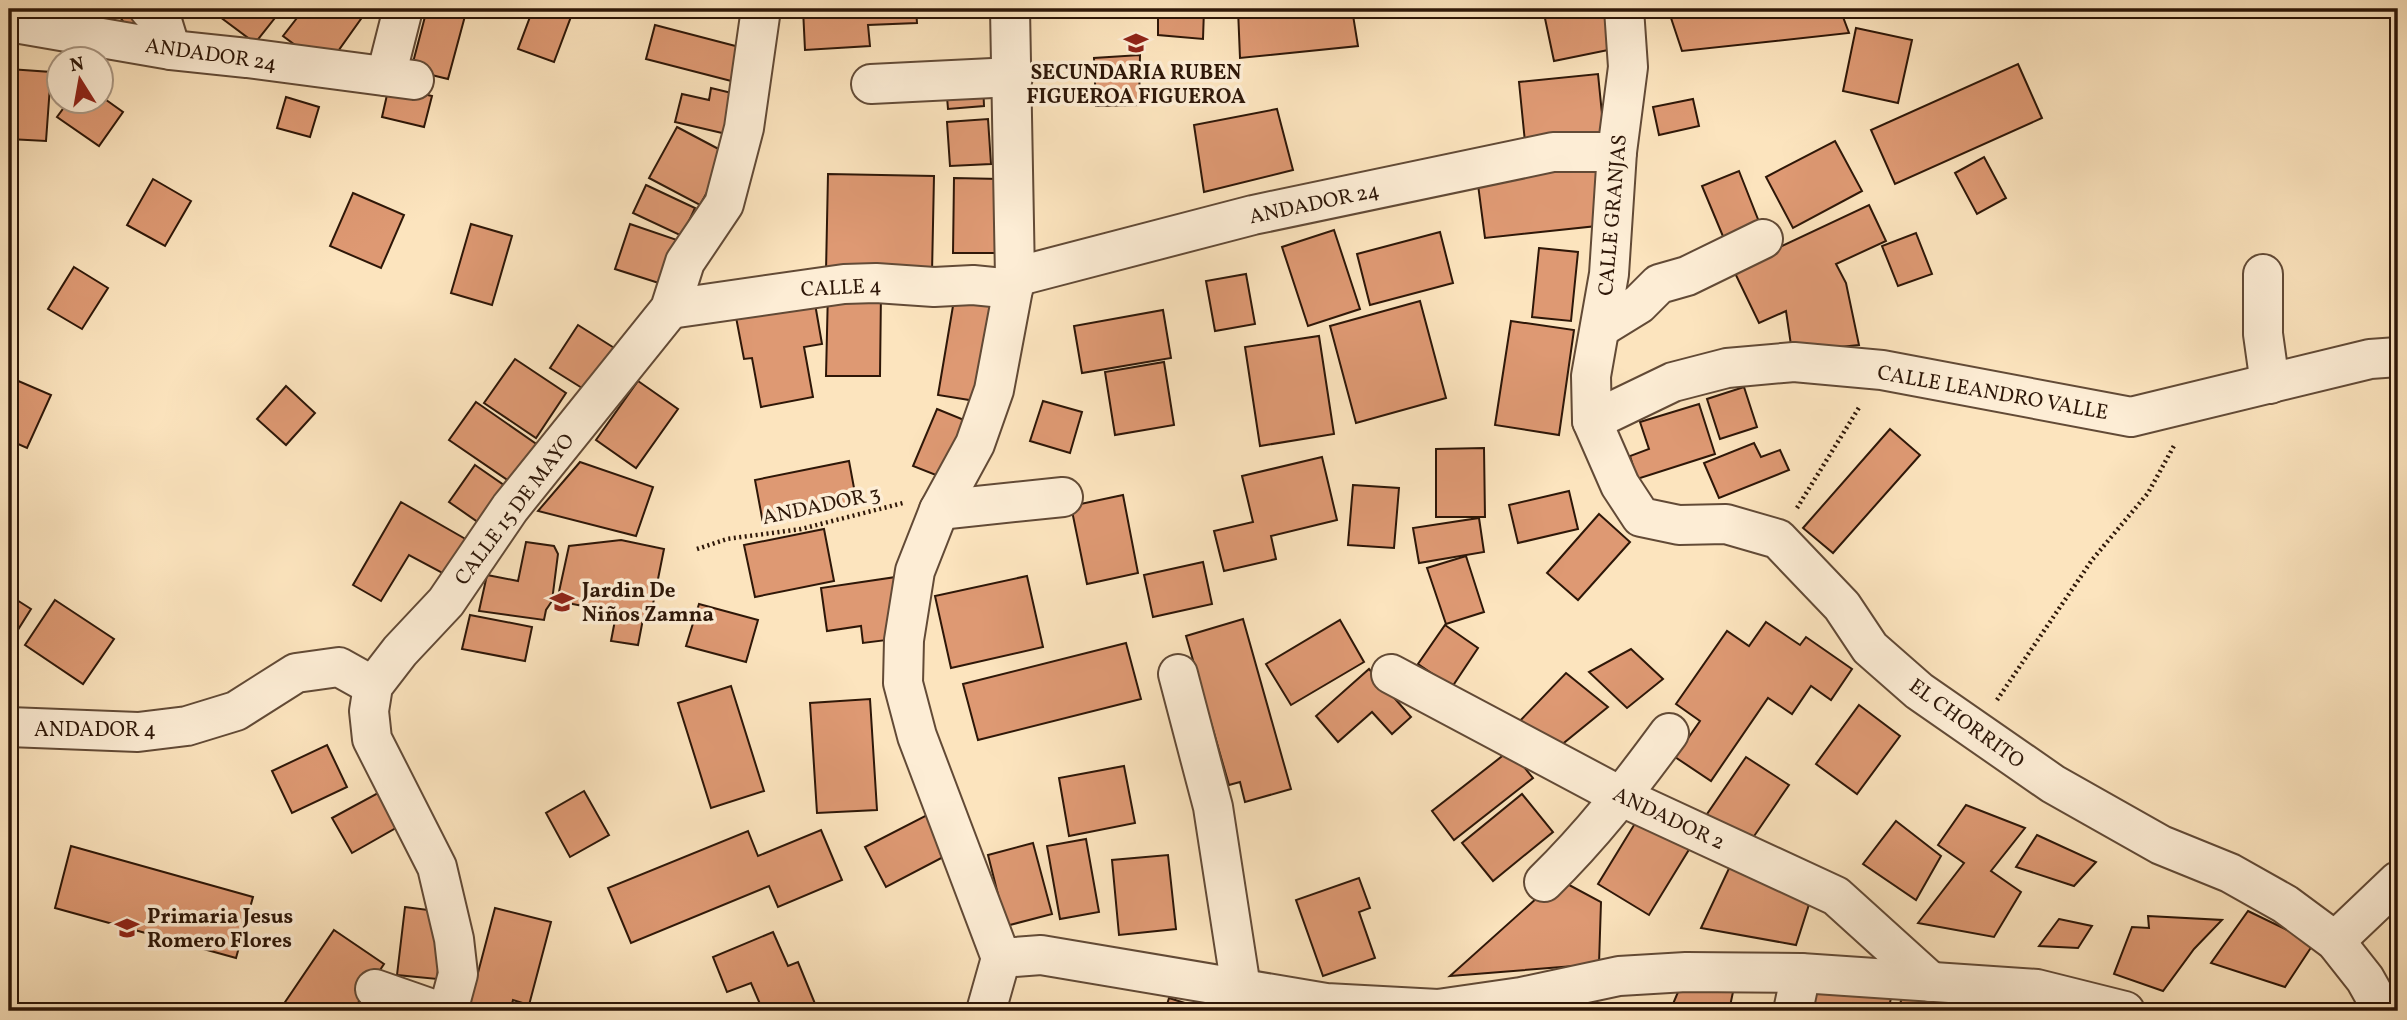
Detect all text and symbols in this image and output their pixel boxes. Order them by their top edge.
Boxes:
school or university icon: SECUNDARIA RUBEN FIGUEROA FIGUEROA [1122,29,1150,57]
street label: ANDADOR 24 [143,32,278,79]
north arrow [46,46,116,116]
text: N [68,51,87,79]
place label: SECUNDARIA RUBEN FIGUEROA FIGUEROA [1026,59,1246,112]
street label: CALLE GRANJAS [1592,133,1635,297]
street label: ANDADOR 24 [1246,177,1382,232]
street label: CALLE 4 [800,272,882,305]
street label: CALLE LEANDRO VALLE [1875,359,2111,428]
street label: CALLE 15 DE MAYO [448,428,582,592]
street label: ANDADOR 3 [760,480,883,533]
place label: Jardin De Niños Zamna [581,577,714,630]
school or university icon: Jardin De Niños Zamna [548,588,576,616]
street label: EL CHORRITO [1902,672,2030,776]
street label: ANDADOR 4 [34,716,156,745]
street label: ANDADOR 2 [1608,781,1729,858]
place label: Primaria Jesus Romero Flores [147,903,293,956]
school or university icon: Primaria Jesus Romero Flores [113,914,141,942]

